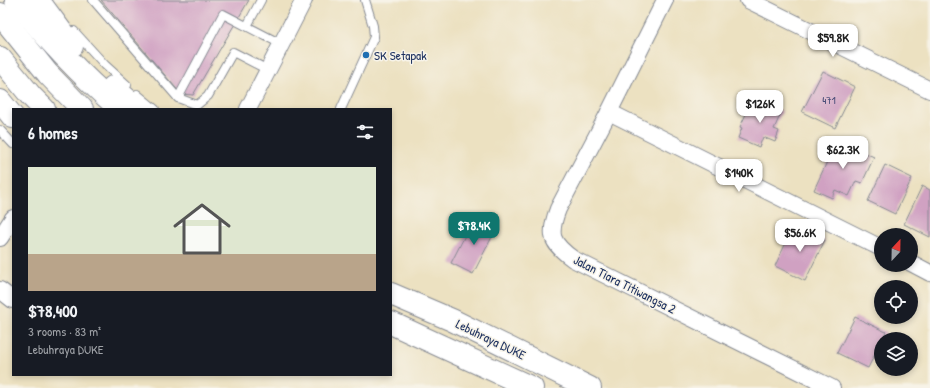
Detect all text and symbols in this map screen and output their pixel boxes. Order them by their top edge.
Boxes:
pin: $59.8K [800,24,866,58]
text: $59.8K [817,28,849,46]
place label: SK Setapak [374,46,427,64]
marker: SK Setapak [361,50,371,60]
pin: $126K [732,90,788,124]
house number: 471 [822,93,836,107]
text: $126K [745,94,775,112]
text: 6 homes [28,121,78,144]
icon: filters [354,121,376,143]
pin: $62.3K [810,136,876,170]
text: $62.3K [826,140,860,158]
pin: $140K [711,159,767,193]
text: $140K [725,163,753,181]
icon: home [166,193,238,265]
pin: $78.4K [441,212,507,246]
text: $78.4K [457,216,491,234]
pin: $56.6K [767,219,833,253]
text: $56.6K [784,223,816,241]
north arrow [874,228,918,272]
map controls [874,228,918,376]
street label: Jalan Tiara Titiwangsa 2 [571,250,679,318]
button: locate [874,280,918,324]
text: $78,400 [28,299,77,322]
street label: Lebuhraya DUKE [453,314,529,364]
text: 3 rooms · 83 m² [28,322,101,340]
button: layers [874,332,918,376]
text: Lebuhraya DUKE [28,340,104,358]

